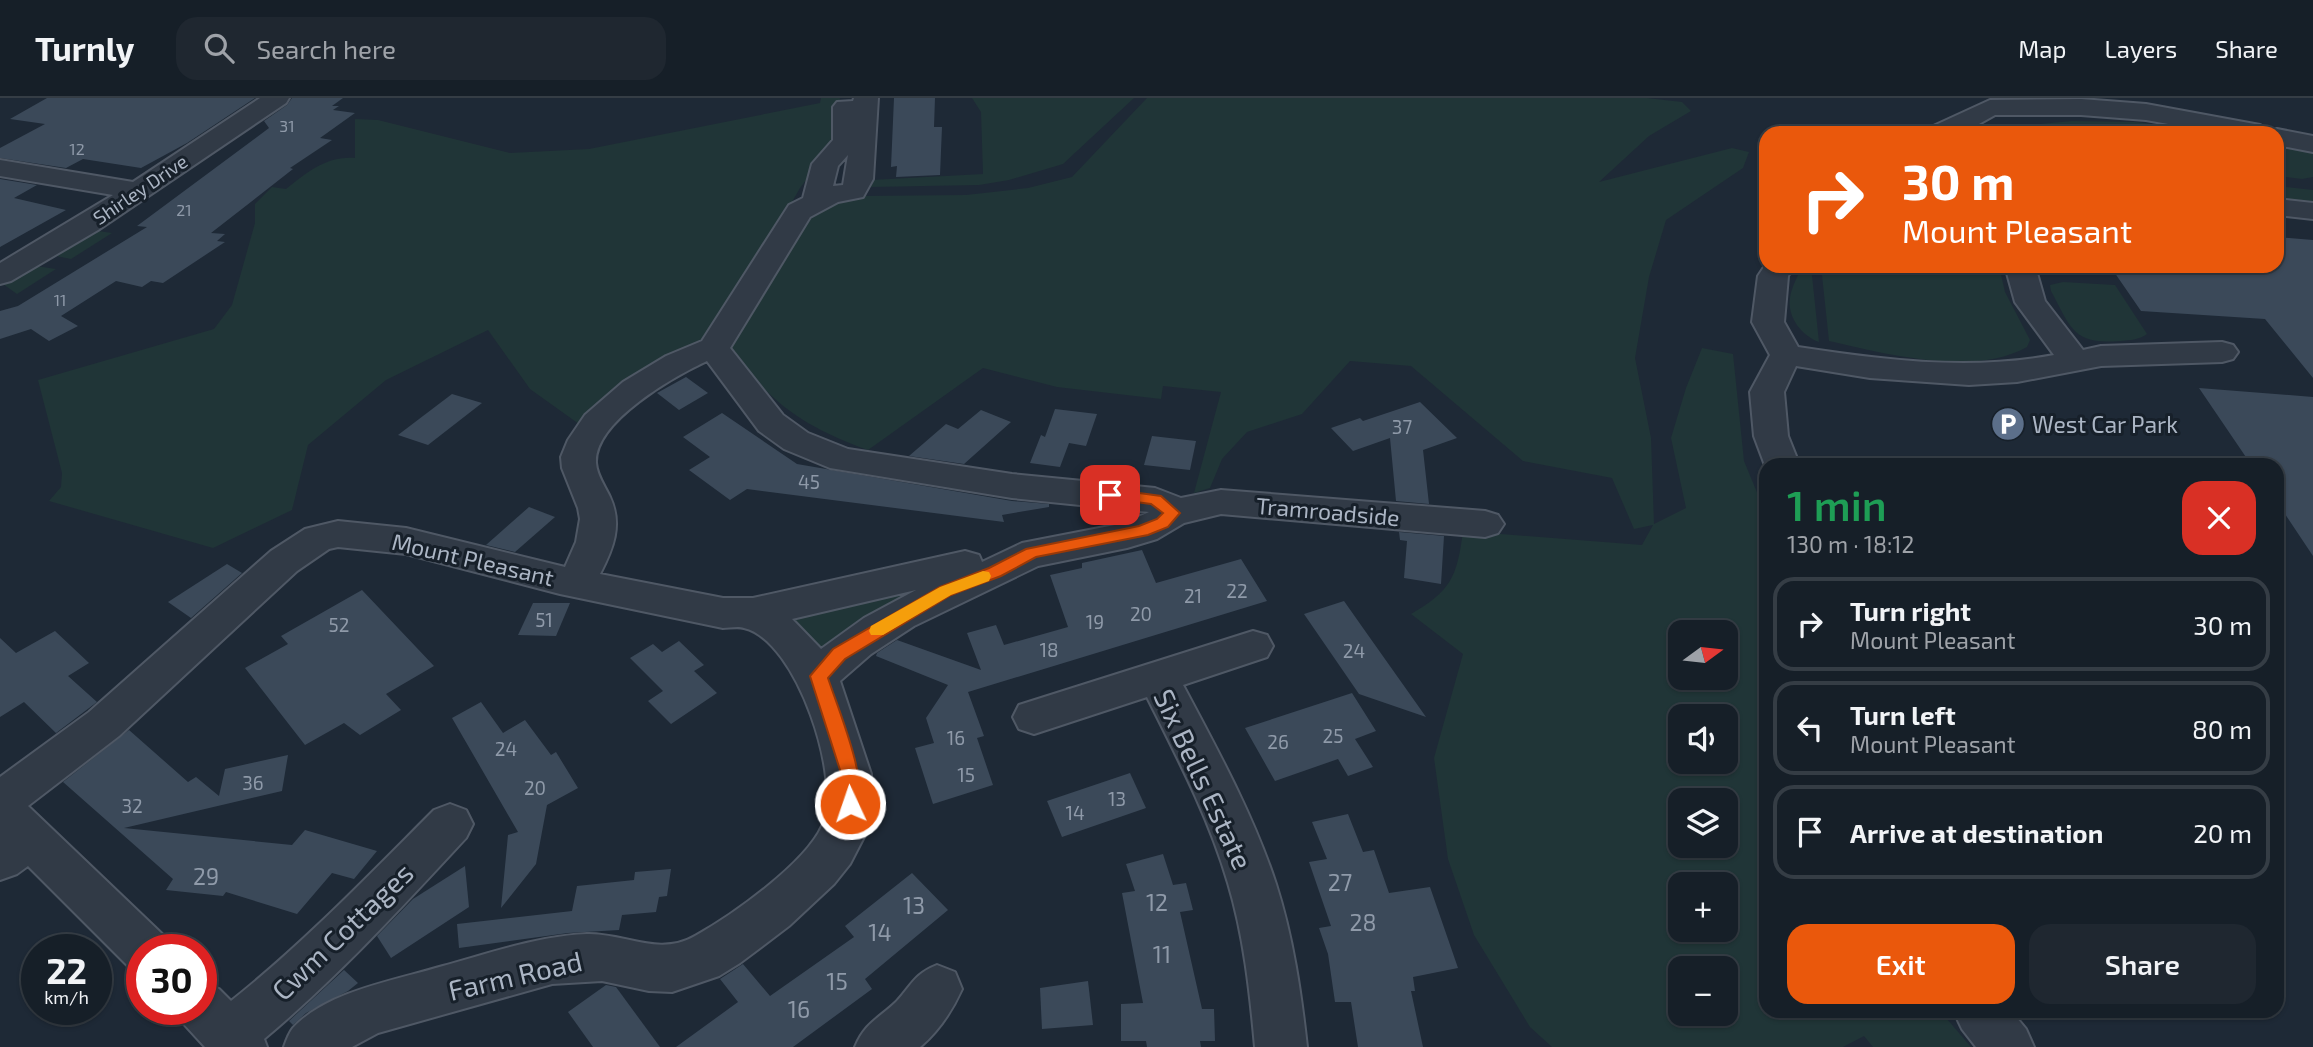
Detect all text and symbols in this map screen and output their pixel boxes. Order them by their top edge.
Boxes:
search box [176,17,666,80]
text: Turnly [35,28,134,68]
icon: search [200,29,238,67]
text: Search here [256,33,396,64]
text: Map [2018,34,2066,63]
text: Layers [2104,34,2177,63]
text: Share [2215,34,2278,63]
house number: 31 [279,116,295,135]
house number: 12 [69,139,85,158]
street label: Shirley Drive [88,149,192,229]
text: 30 m [1902,151,2014,210]
icon: right [1787,154,1878,245]
house number: 21 [176,200,192,219]
text: Mount Pleasant [1902,211,2132,249]
house number: 11 [54,290,66,309]
parking icon: West Car Park [1989,405,2027,443]
place label: West Car Park [2032,410,2178,438]
house number: 37 [1392,415,1412,438]
pin [1080,465,1140,525]
house number: 45 [798,470,820,493]
icon: arrive [1091,476,1129,514]
text: 1 min [1787,479,1887,529]
button: close [2182,481,2256,555]
street label: Tramroadside [1255,491,1401,531]
street label: Mount Pleasant [389,527,557,591]
text: 130 m · 18:12 [1787,530,1914,558]
house number: 22 [1226,579,1248,602]
house number: 21 [1184,584,1202,607]
text: Turn right [1850,595,1971,626]
house number: 20 [1130,602,1152,625]
icon: right [1791,605,1829,643]
house number: 51 [535,608,553,631]
text: 30 m [2193,609,2252,640]
house number: 19 [1086,610,1104,633]
house number: 52 [329,613,349,636]
north arrow [1668,620,1738,690]
map controls [1668,620,1738,1026]
text: Mount Pleasant [1850,626,2015,654]
house number: 18 [1039,638,1059,661]
house number: 24 [1343,639,1365,662]
street label: Six Bells Estate [1147,684,1261,874]
text: Turn left [1850,699,1956,730]
button: sound [1668,704,1738,774]
icon: left [1791,709,1829,747]
text: 80 m [2192,713,2252,744]
house number: 25 [1323,724,1343,747]
house number: 16 [947,726,965,749]
house number: 26 [1267,730,1289,753]
text: Mount Pleasant [1850,730,2015,758]
house number: 24 [495,737,517,760]
house number: 15 [957,763,975,786]
position arrow [813,767,887,841]
house number: 36 [242,771,264,794]
house number: 20 [524,776,546,799]
house number: 13 [1108,787,1126,810]
button: layers [1668,788,1738,858]
house number: 32 [121,794,143,817]
house number: 14 [1065,801,1085,824]
icon: arrive [1791,813,1829,851]
text: Arrive at destination [1850,817,2103,848]
text: 20 m [2193,817,2252,848]
street label: Cwm Cottages [264,855,420,1007]
house number: 29 [193,862,219,890]
house number: 27 [1328,868,1353,896]
button: + [1668,872,1738,942]
house number: 12 [1146,888,1168,916]
house number: 13 [903,891,925,919]
house number: 28 [1350,908,1376,936]
house number: 14 [868,918,892,946]
button: Exit [1787,924,2015,1004]
button: Share [2029,924,2256,1004]
speed limit sign: 30 [126,934,217,1025]
house number: 11 [1153,940,1171,968]
street label: Farm Road [445,943,585,1007]
text: 22 [46,949,87,991]
button: − [1668,956,1738,1026]
house number: 15 [826,967,848,995]
text: km/h [44,986,89,1008]
house number: 16 [788,995,810,1023]

